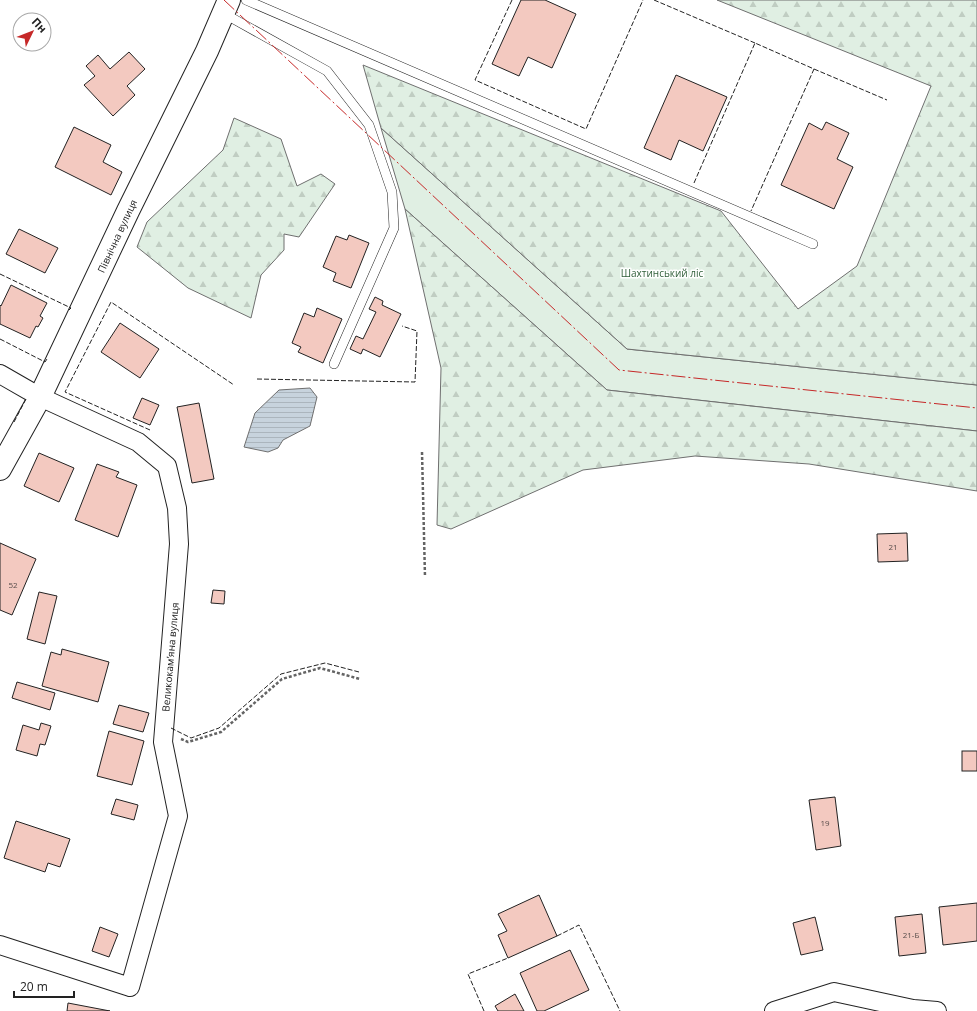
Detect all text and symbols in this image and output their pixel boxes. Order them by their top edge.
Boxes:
north arrow [12,12,52,52]
text: Пн [29,14,50,36]
street label: Північна вулиця [94,197,140,275]
park label: Шахтинський ліс [621,266,704,280]
house number: 21 [888,541,898,552]
house number: 52 [8,579,18,590]
street label: Великокамʼяна вулиця [158,602,182,712]
house number: 19 [820,817,830,828]
house number: 21-Б [903,929,919,940]
scale bar [14,973,74,999]
text: 20 m [20,978,48,995]

